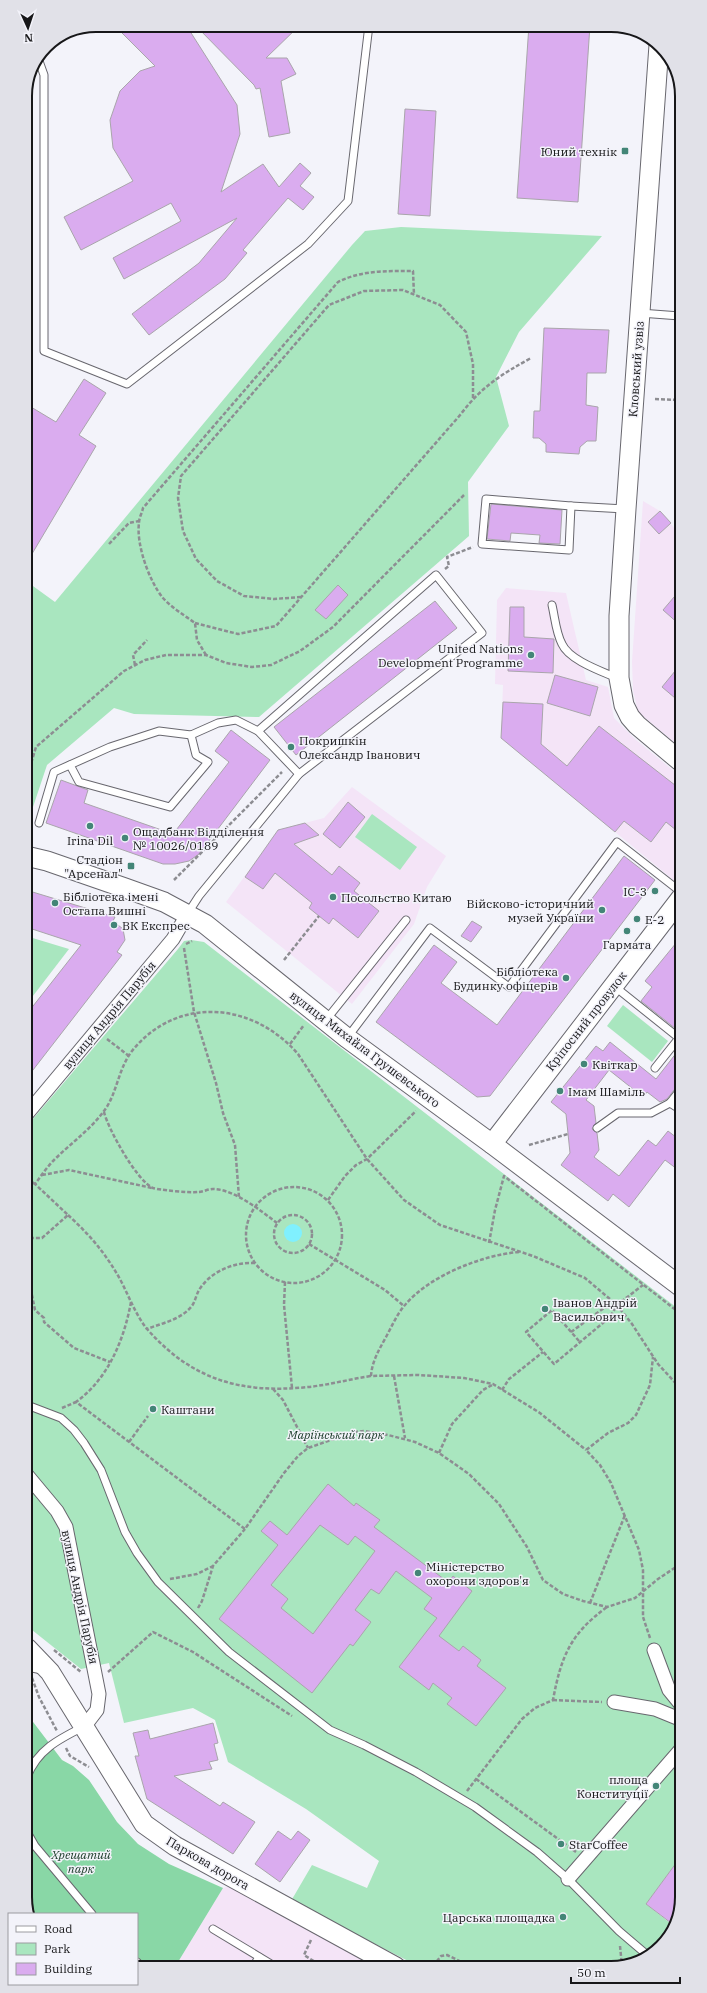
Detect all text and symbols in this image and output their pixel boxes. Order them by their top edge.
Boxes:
north arrow [8,8,48,48]
text: N [24,31,33,45]
place label: Юний технік [541,144,617,159]
marker: Юний технік [620,146,630,156]
street label: Кловський узвіз [625,320,647,418]
place label: United Nations Development Programme [378,641,523,670]
marker: United Nations Development Programme [526,650,536,660]
place label: Покришкін Олександр Іванович [299,733,420,762]
marker: Покришкін Олександр Іванович [286,742,296,752]
marker: Irina Dil [85,821,95,831]
place label: Ощадбанк Відділення № 10026/0189 [133,824,264,853]
place label: Irina Dil [67,833,113,848]
marker: Ощадбанк Відділення № 10026/0189 [120,833,130,843]
place label: Стадіон "Арсенал" [64,852,123,881]
marker: Стадіон "Арсенал" [126,861,136,871]
place label: ІС-3 [623,884,647,899]
marker: ІС-3 [650,886,660,896]
place label: Бібліотека імені Остапа Вишні [63,889,159,918]
place label: Посольство Китаю [341,890,452,905]
marker: Посольство Китаю [328,892,338,902]
place label: Війсково-історичний музей України [466,896,594,925]
marker: Бібліотека імені Остапа Вишні [50,898,60,908]
marker: Війсково-історичний музей України [597,905,607,915]
place label: Е-2 [645,912,664,927]
marker: Е-2 [632,914,642,924]
place label: ВК Експрес [122,918,190,933]
marker: ВК Експрес [109,920,119,930]
marker: Гармата [622,926,632,936]
place label: Гармата [603,937,652,952]
street label: вулиця Андрія Парубія [59,958,159,1072]
place label: Бібліотека Будинку офіцерів [453,964,558,993]
street label: Кріпосний провулок [542,968,630,1074]
marker: Бібліотека Будинку офіцерів [561,973,571,983]
street label: вулиця Михайла Грушевського [287,988,443,1111]
place label: Квіткар [592,1057,638,1072]
marker: Квіткар [579,1059,589,1069]
place label: Імам Шаміль [568,1084,645,1099]
marker: Імам Шаміль [555,1086,565,1096]
place label: Іванов Андрій Васильович [553,1295,637,1324]
marker: Іванов Андрій Васильович [540,1304,550,1314]
place label: Каштани [161,1402,215,1417]
marker: Каштани [148,1404,158,1414]
park label: Маріїнський парк [287,1427,385,1442]
street label: вулиця Андрія Парубія [58,1529,102,1666]
place label: Міністерство охорони здоров'я [426,1559,529,1588]
marker: Міністерство охорони здоров'я [413,1568,423,1578]
place label: площа Конституції [577,1772,648,1801]
marker: площа Конституції [651,1781,661,1791]
street label: Паркова дорога [164,1833,253,1893]
place label: StarCoffee [569,1837,628,1852]
marker: StarCoffee [556,1839,566,1849]
park label: Хрещатий парк [50,1847,111,1876]
place label: Царська площадка [443,1910,555,1925]
marker: Царська площадка [558,1912,568,1922]
legend [8,1913,138,1985]
text: Road [44,1921,73,1936]
text: Park [44,1941,70,1956]
scale bar [571,1959,680,1985]
text: Building [44,1961,92,1976]
text: 50 m [577,1965,606,1980]

